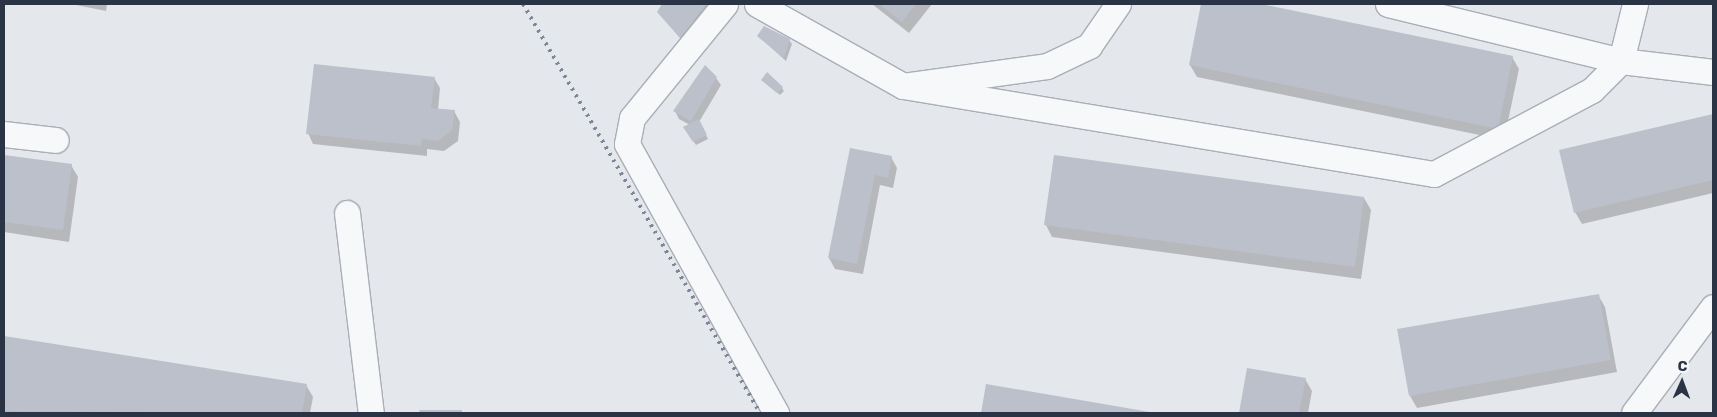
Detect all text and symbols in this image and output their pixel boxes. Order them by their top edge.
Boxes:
north arrow [1657,357,1707,407]
text: С [1677,358,1688,375]

